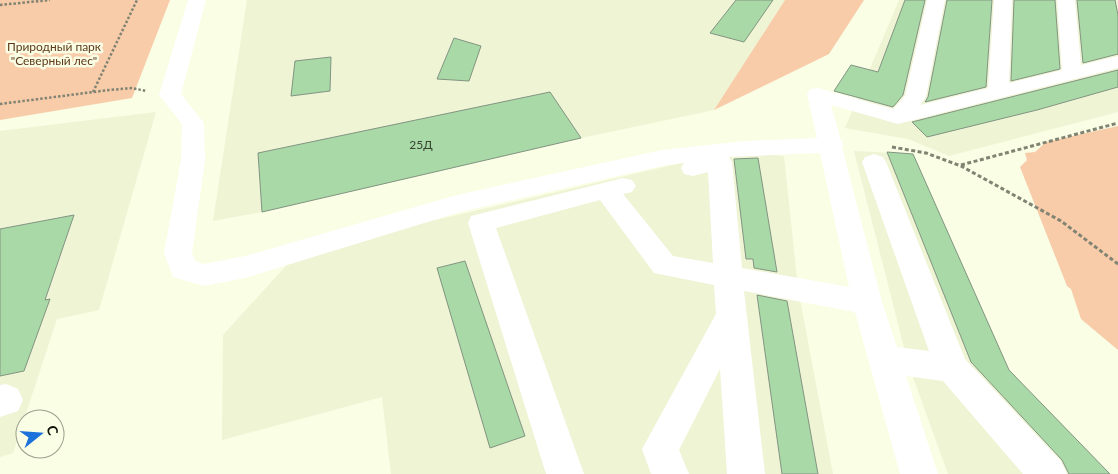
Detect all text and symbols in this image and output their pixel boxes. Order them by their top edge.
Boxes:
park label: Природный парк "Северный лес" [7,39,102,68]
house number: 25Д [409,137,433,152]
north arrow [15,409,65,459]
text: С [43,423,63,438]

